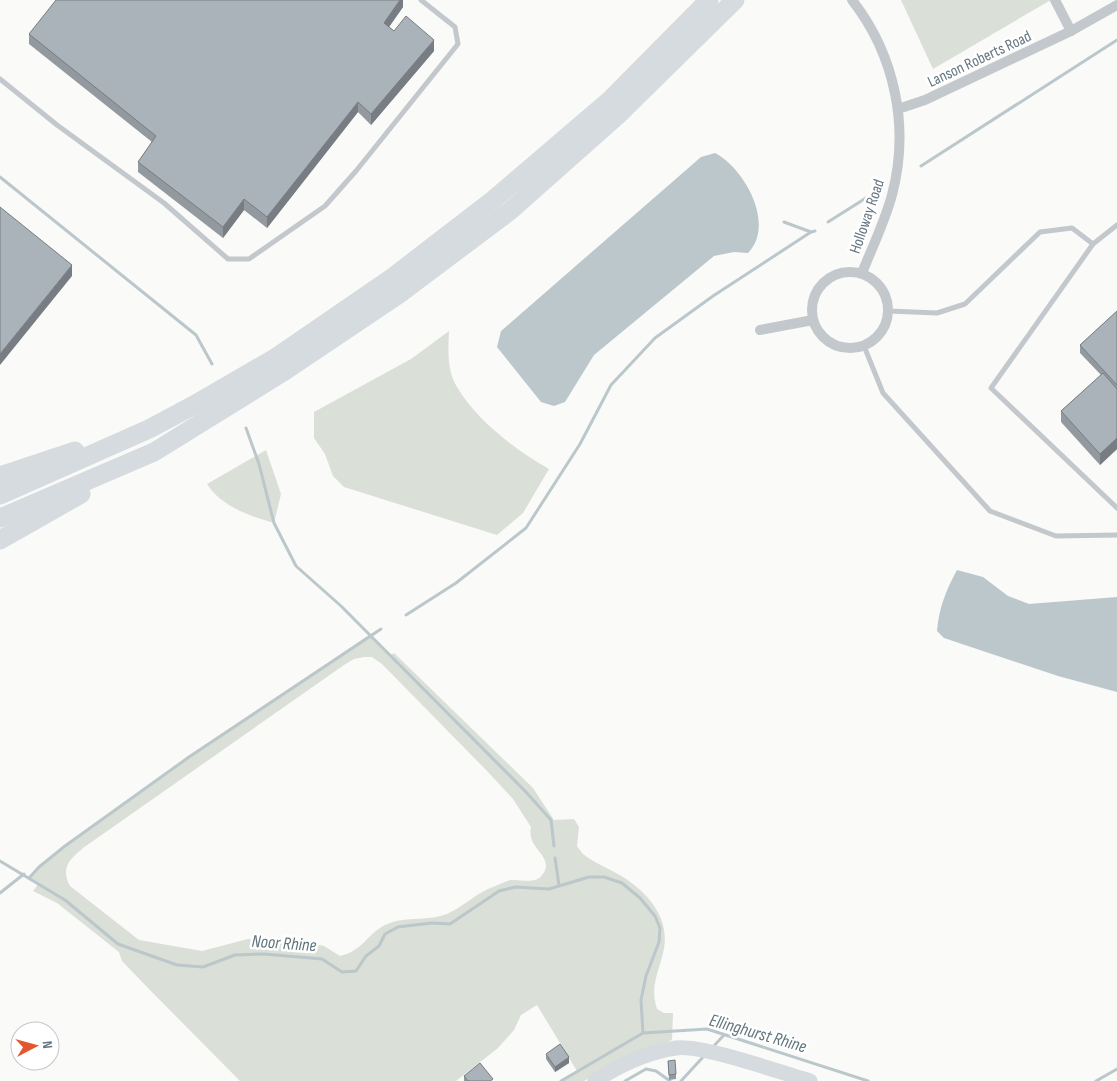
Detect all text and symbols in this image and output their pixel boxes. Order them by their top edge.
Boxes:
street label: Lanson Roberts Road [925,27,1034,92]
street label: Holloway Road [846,177,889,256]
water label: Noor Rhine [251,931,317,956]
water label: Ellinghurst Rhine [707,1010,809,1057]
north arrow [10,1021,60,1071]
text: N [39,1040,56,1049]

